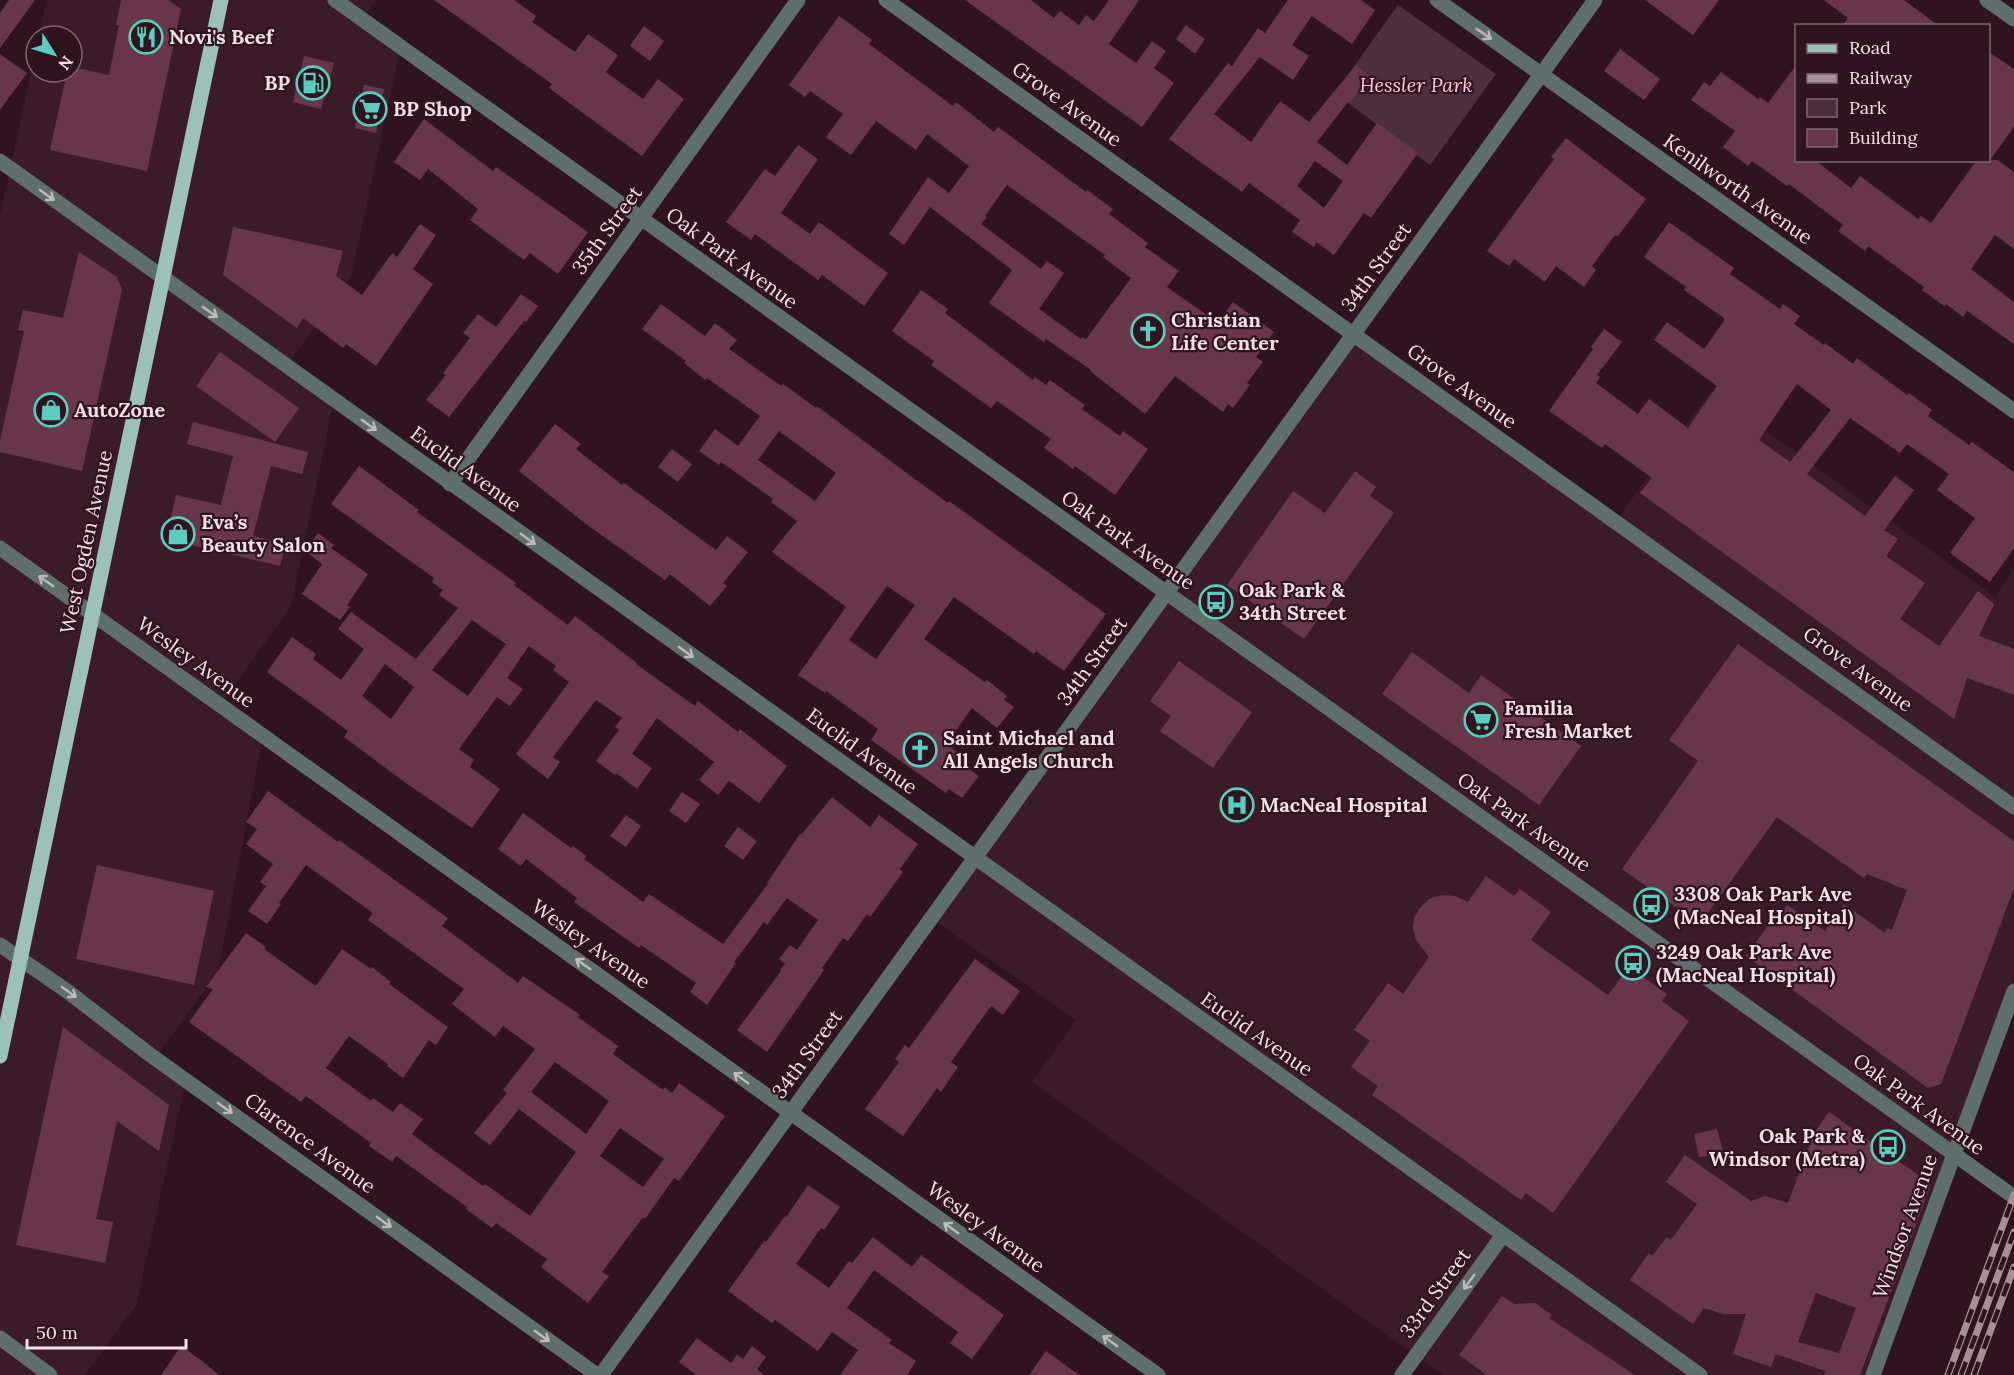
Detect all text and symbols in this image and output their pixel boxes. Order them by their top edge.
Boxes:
restaurant icon: Novi's Beef [128,19,164,55]
north arrow [24,24,84,84]
place label: Novi's Beef [169,24,275,49]
legend [1795,24,1990,162]
one-way arrow [1476,28,1492,40]
text: Road [1849,36,1891,59]
text: N [54,52,78,74]
street label: Grove Avenue [1008,55,1127,152]
fuel station icon: BP [295,65,331,101]
text: Railway [1849,66,1913,89]
place label: BP [264,70,290,95]
park label: Hessler Park [1359,72,1473,97]
supermarket icon: BP Shop [352,91,388,127]
place label: BP Shop [393,96,472,121]
text: Park [1849,96,1887,119]
text: Building [1849,126,1919,149]
street label: Kenilworth Avenue [1659,128,1818,250]
street label: 35th Street [566,180,647,279]
one-way arrow [39,189,55,201]
street label: Oak Park Avenue [661,201,803,314]
street label: 34th Street [1335,217,1416,316]
one-way arrow [202,306,218,318]
place label: Christian Life Center [1171,307,1279,355]
church icon: Christian Life Center [1130,313,1166,349]
street label: Grove Avenue [1403,337,1522,434]
shop icon: AutoZone [33,392,69,428]
place label: AutoZone [74,397,165,422]
one-way arrow [360,419,376,431]
street label: Euclid Avenue [406,420,527,517]
street label: West Ogden Avenue [54,448,117,636]
street label: Oak Park Avenue [1057,484,1200,595]
place label: Eva’s Beauty Salon [201,509,325,557]
shop icon: Eva’s Beauty Salon [160,516,196,552]
one-way arrow [519,532,535,545]
one-way arrow [39,575,55,587]
place label: Oak Park & 34th Street [1239,577,1347,625]
bus stop icon: Oak Park & 34th Street [1198,584,1234,620]
street label: Wesley Avenue [133,611,260,713]
street label: 34th Street [1051,611,1132,710]
street label: Grove Avenue [1799,620,1918,717]
one-way arrow [678,646,694,658]
place label: Familia Fresh Market [1504,695,1633,743]
street label: Euclid Avenue [802,702,923,799]
supermarket icon: Familia Fresh Market [1463,702,1499,738]
place label: Saint Michael and All Angels Church [943,725,1115,773]
church icon: Saint Michael and All Angels Church [902,732,938,768]
street label: Oak Park Avenue [1453,766,1596,877]
hospital icon: MacNeal Hospital [1219,787,1255,823]
place label: MacNeal Hospital [1260,792,1428,817]
place label: 3308 Oak Park Ave (MacNeal Hospital) [1674,881,1853,930]
bus stop icon: 3308 Oak Park Ave (MacNeal Hospital) [1633,887,1669,923]
street label: Wesley Avenue [527,893,656,994]
place label: 3249 Oak Park Ave (MacNeal Hospital) [1656,939,1835,988]
bus stop icon: 3249 Oak Park Ave (MacNeal Hospital) [1615,945,1651,981]
one-way arrow [575,958,591,970]
one-way arrow [60,986,76,998]
street label: Euclid Avenue [1196,986,1318,1081]
street label: 34th Street [766,1004,847,1103]
street label: Oak Park Avenue [1848,1047,1990,1160]
one-way arrow [734,1071,750,1084]
street label: Clarence Avenue [240,1087,381,1199]
one-way arrow [217,1102,233,1114]
place label: Oak Park & Windsor (Metra) [1709,1123,1866,1172]
bus stop icon: Oak Park & Windsor (Metra) [1870,1129,1906,1165]
street label: Windsor Avenue [1867,1150,1942,1302]
street label: Wesley Avenue [923,1176,1050,1278]
one-way arrow [375,1216,391,1228]
one-way arrow [944,1222,960,1234]
street label: 33rd Street [1394,1243,1476,1342]
one-way arrow [1463,1274,1475,1290]
scale bar [27,1312,186,1350]
text: 50 m [36,1321,78,1344]
one-way arrow [534,1329,550,1342]
one-way arrow [1102,1335,1118,1347]

